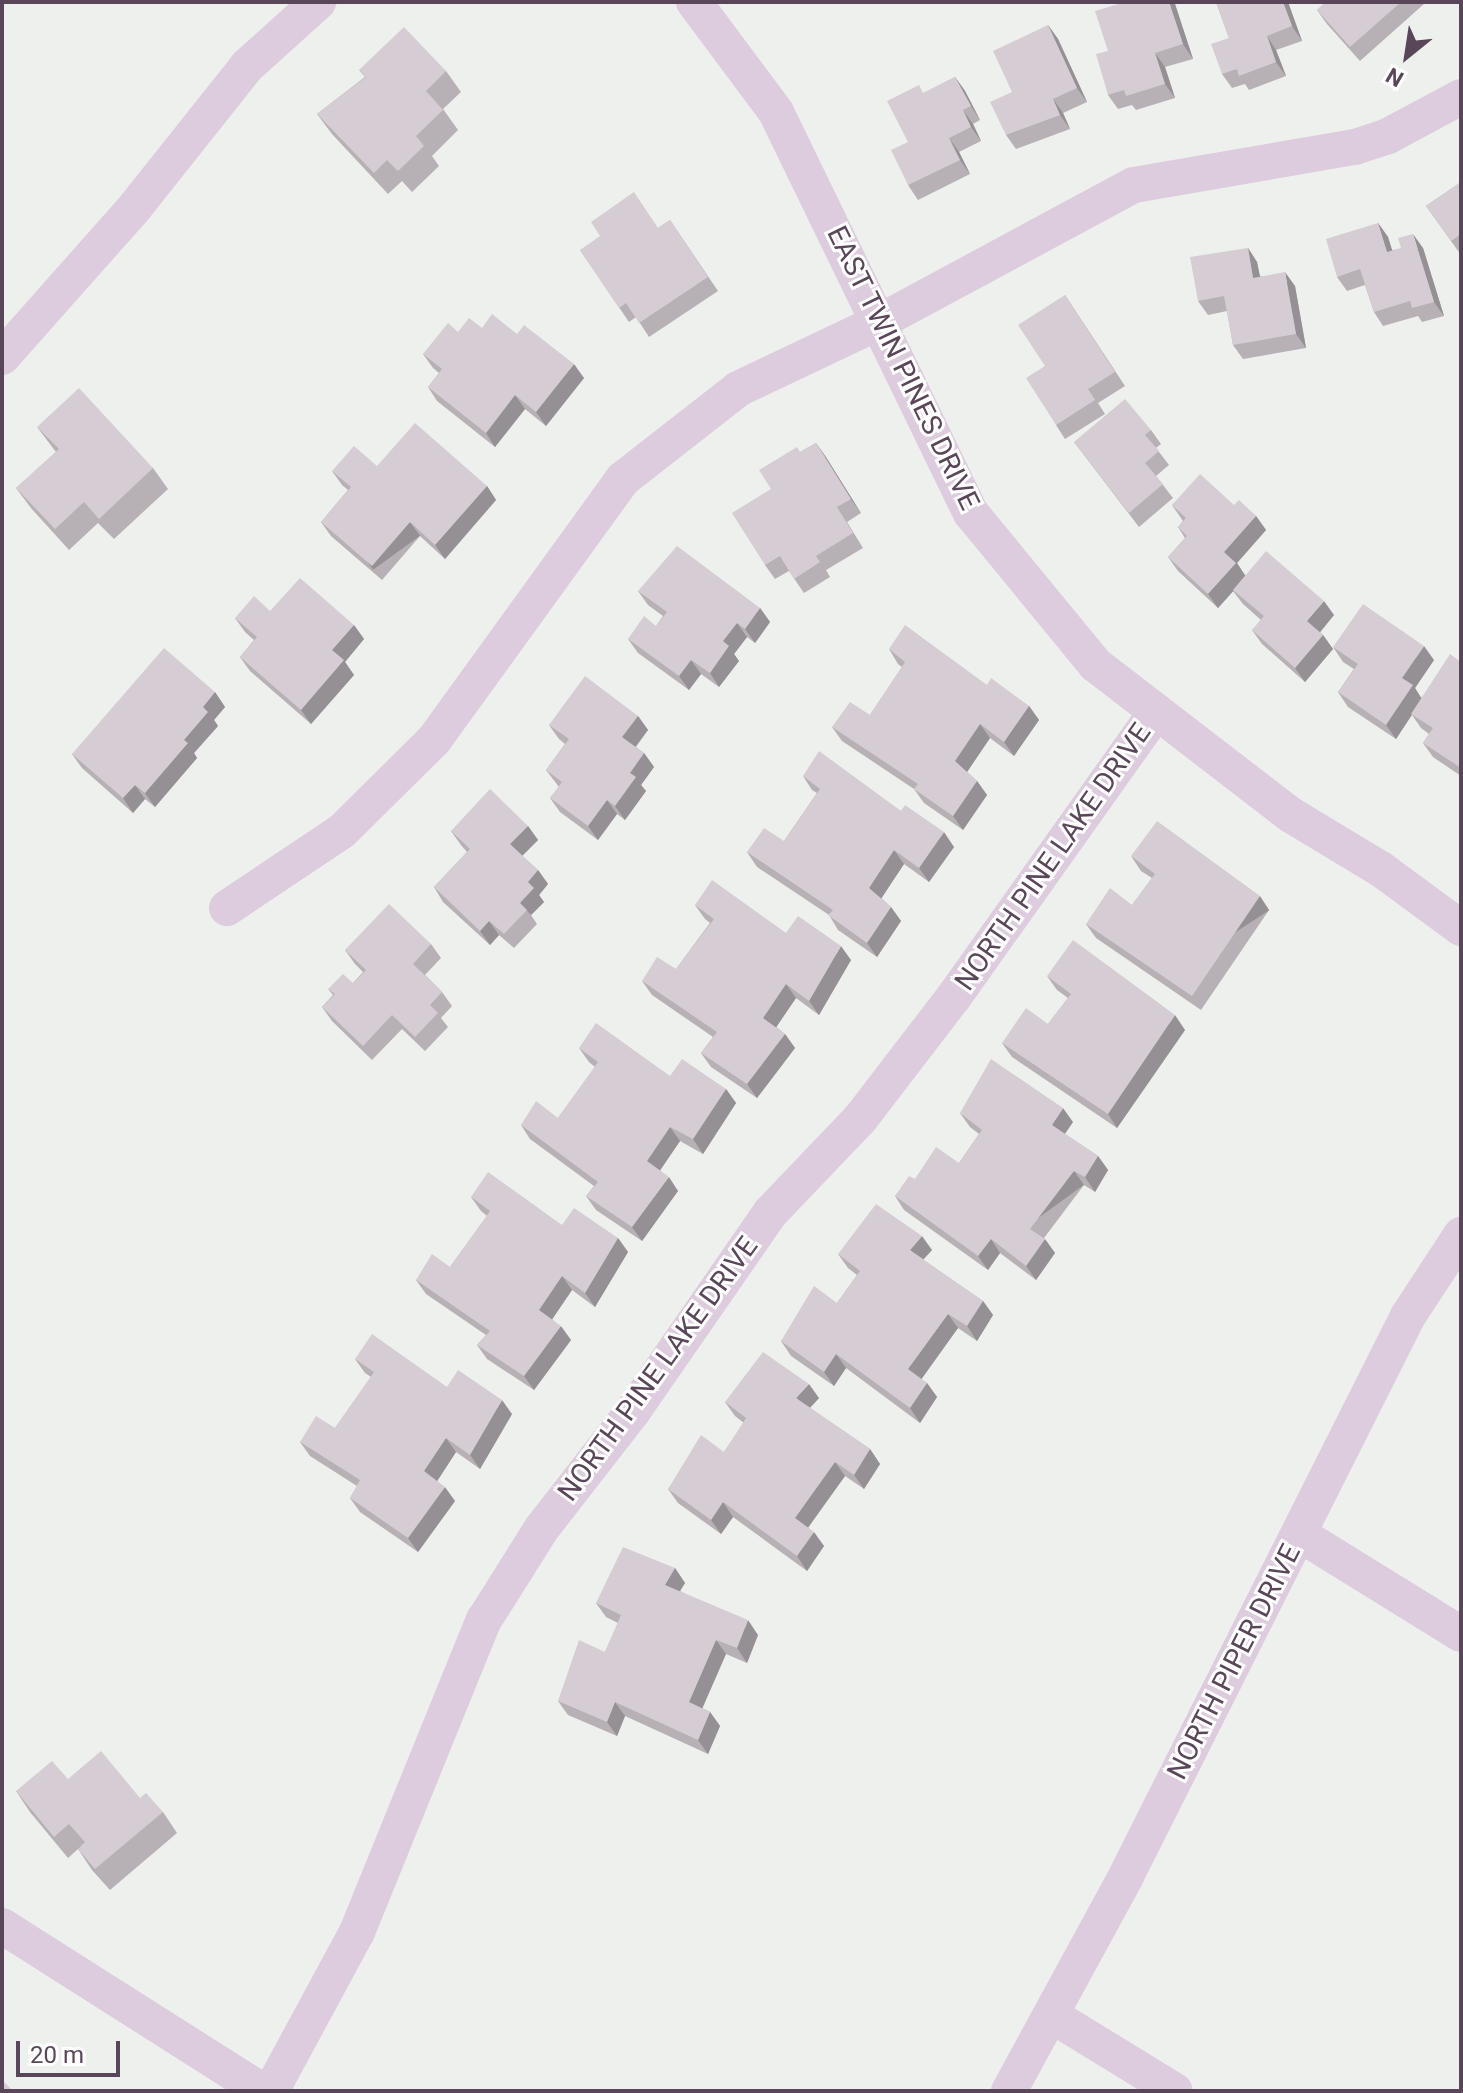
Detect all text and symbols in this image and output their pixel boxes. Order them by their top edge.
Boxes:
north arrow [1367,16,1447,96]
text: N [1382,63,1408,92]
street label: EAST TWIN PINES DRIVE [819,220,987,516]
street label: NORTH PINE LAKE DRIVE [948,717,1158,997]
street label: NORTH PINE LAKE DRIVE [551,1230,765,1508]
street label: NORTH PIPER DRIVE [1160,1539,1308,1785]
scale bar [20,2025,124,2075]
text: 20 m [30,2041,84,2069]

